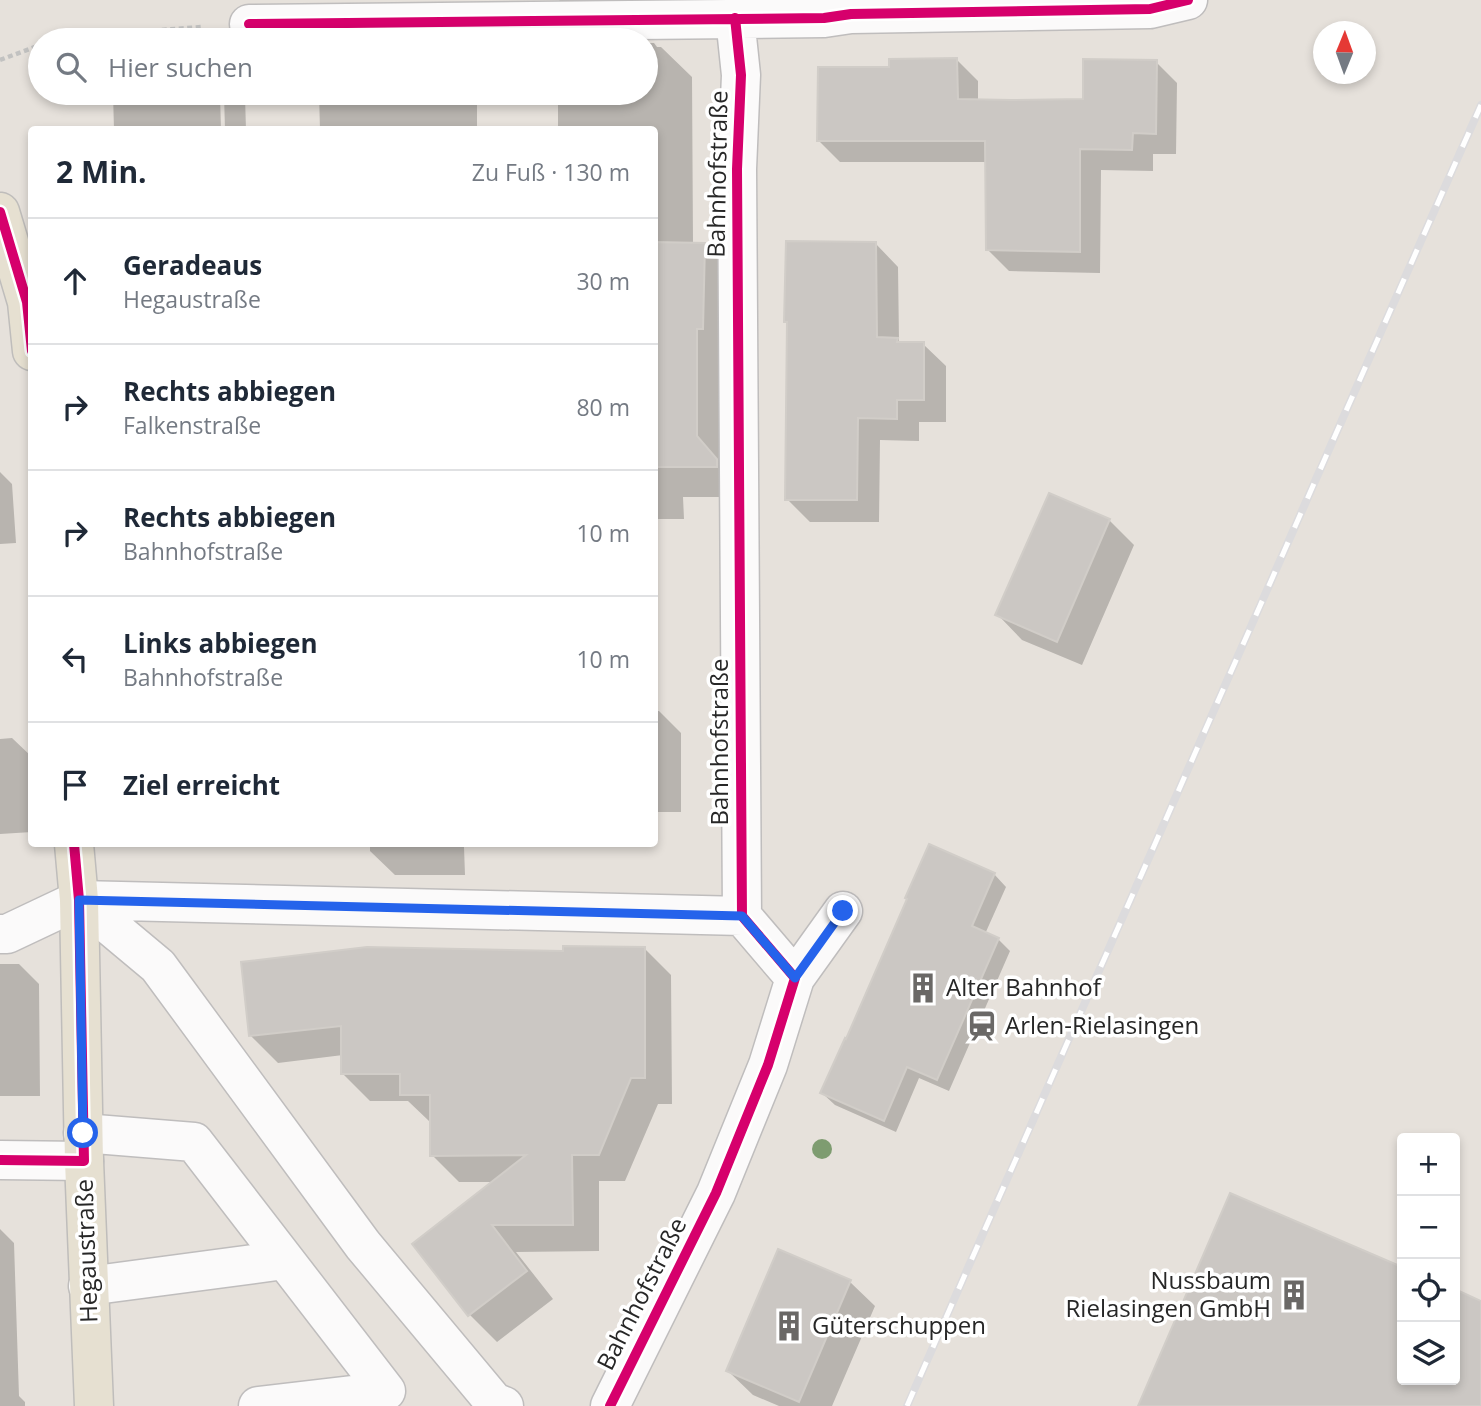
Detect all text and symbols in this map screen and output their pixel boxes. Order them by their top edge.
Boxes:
north arrow [1313,21,1376,84]
search box [28,28,658,105]
icon: search [52,48,90,86]
text: Hier suchen [108,49,253,85]
street label: Bahnhofstraße [699,90,734,258]
text: 2 Min. [56,151,147,192]
text: Zu Fuß · 130 m [472,156,630,188]
text: Geradeaus [123,247,262,283]
icon: ahead [56,262,94,300]
text: 30 m [576,265,630,297]
text: Hegaustraße [123,283,261,315]
text: Rechts abbiegen [123,373,336,409]
icon: right [56,388,94,426]
text: 80 m [576,391,630,423]
text: Falkenstraße [123,409,261,441]
text: Rechts abbiegen [123,499,336,535]
icon: right [56,514,94,552]
text: 10 m [576,517,630,549]
text: Bahnhofstraße [123,535,283,567]
text: Links abbiegen [123,625,318,661]
icon: left [56,640,94,678]
text: 10 m [576,643,630,675]
street label: Bahnhofstraße [702,658,735,826]
text: Bahnhofstraße [123,661,283,693]
icon: arrive [56,766,94,804]
text: Ziel erreicht [123,767,280,803]
route end [827,895,858,926]
place label: Alter Bahnhof [946,970,1103,1003]
building icon: Alter Bahnhof [906,971,940,1005]
place label: Arlen-Rielasingen [1005,1008,1199,1041]
station icon: Arlen-Rielasingen [965,1009,999,1043]
route start [67,1117,98,1148]
map controls [1397,1133,1460,1385]
button: + [1397,1133,1460,1196]
street label: Hegaustraße [67,1179,105,1323]
button: − [1397,1196,1460,1259]
street label: Bahnhofstraße [588,1211,693,1375]
button: locate [1397,1259,1460,1322]
place label: Nussbaum Rielasingen GmbH [1066,1263,1271,1324]
building icon: Nussbaum Rielasingen GmbH [1277,1278,1311,1312]
place label: Güterschuppen [812,1308,986,1341]
building icon: Güterschuppen [772,1309,806,1343]
button: layers [1397,1322,1460,1385]

